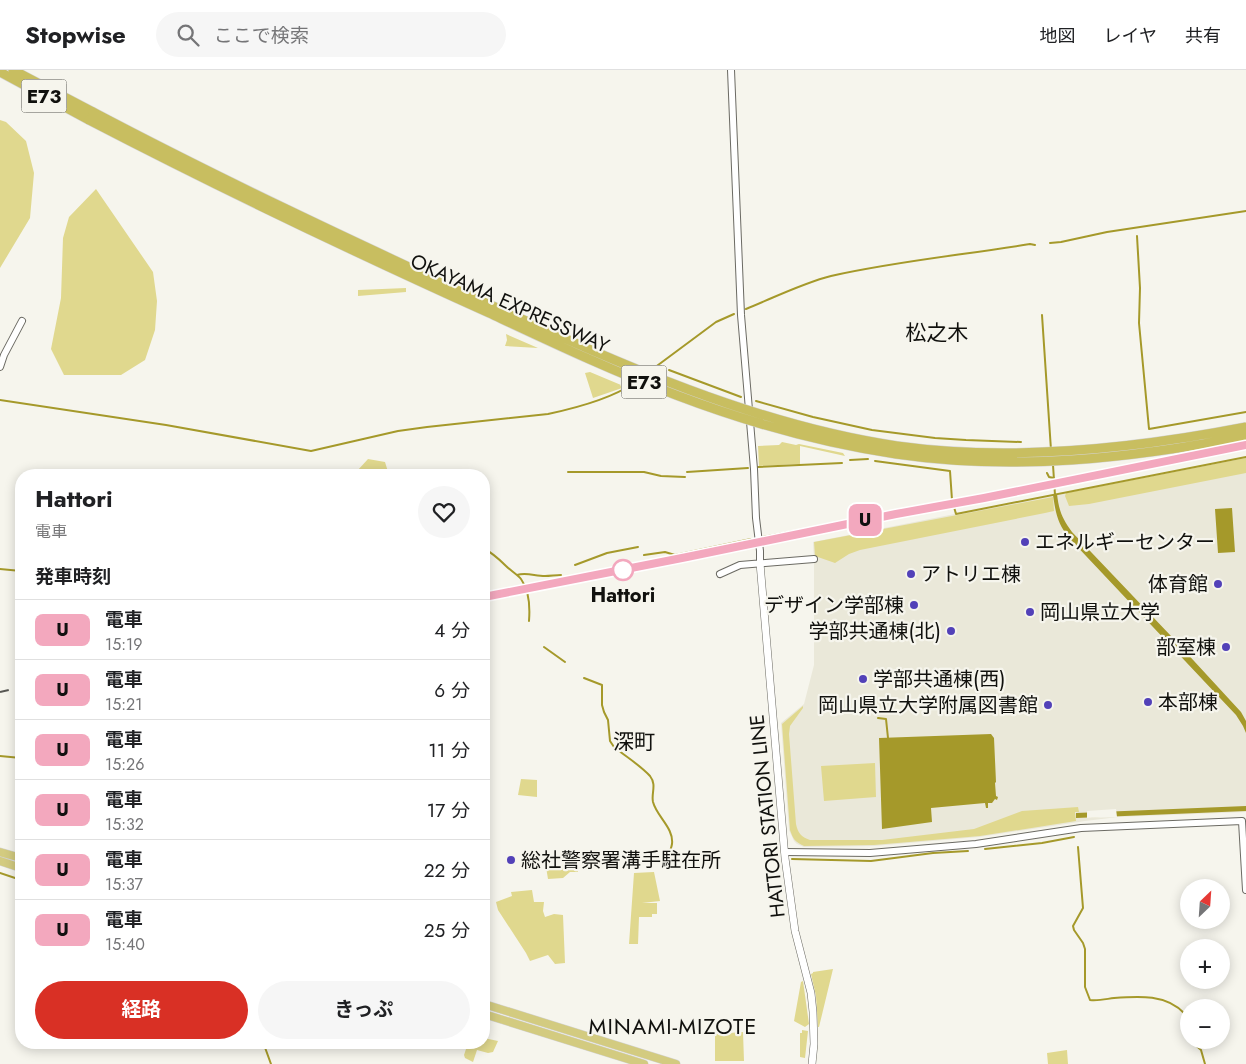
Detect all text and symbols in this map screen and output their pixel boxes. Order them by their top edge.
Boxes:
search box [156,12,506,57]
text: Stopwise [25,17,126,52]
icon: search [174,21,202,49]
text: ここで検索 [214,22,309,49]
text: 地図 [1040,23,1076,49]
text: レイヤ [1104,23,1157,49]
text: 共有 [1185,23,1221,49]
road number: E73 [22,80,66,112]
street label: OKAYAMA EXPRESSWAY [406,247,614,361]
district label: 松之木 [906,318,969,348]
road number: E73 [622,366,666,398]
text: Hattori [35,481,113,516]
button: heart [418,486,470,538]
line badge: U [849,504,881,536]
text: U [859,507,871,533]
text: 電車 [35,520,67,543]
place label: エネルギーセンター [1035,528,1215,557]
marker: エネルギーセンター [1019,536,1031,548]
marker: Hattori [612,559,634,581]
place label: アトリエ棟 [921,560,1021,589]
text: 発車時刻 [35,563,111,590]
marker: アトリエ棟 [905,568,917,580]
place label: 体育館 [1148,570,1208,599]
marker: 体育館 [1212,578,1224,590]
place label: Hattori [591,581,655,610]
place label: デザイン学部棟 [764,591,904,620]
place label: 岡山県立大学 [1040,598,1160,627]
marker: デザイン学部棟 [908,599,920,611]
text: 電車 [105,606,143,633]
marker: 岡山県立大学 [1024,606,1036,618]
text: U [56,617,69,643]
text: 4 分 [434,617,470,644]
place label: 学部共通棟(北) [809,617,941,646]
marker: 学部共通棟(北) [945,625,957,637]
text: 15:19 [105,633,142,656]
place label: 部室棟 [1156,633,1216,662]
marker: 部室棟 [1220,641,1232,653]
place label: 学部共通棟(西) [873,665,1005,694]
text: 電車 [105,666,143,693]
marker: 学部共通棟(西) [857,673,869,685]
text: U [56,677,69,703]
text: 6 分 [434,677,470,704]
place label: 本部棟 [1158,688,1218,717]
place label: 岡山県立大学附属図書館 [818,691,1038,720]
text: 15:21 [105,693,142,716]
marker: 本部棟 [1142,696,1154,708]
marker: 岡山県立大学附属図書館 [1042,699,1054,711]
street label: HATTORI STATION LINE [742,713,793,919]
text: 電車 [105,726,143,753]
district label: 深町 [613,727,655,757]
text: U [56,737,69,763]
text: 11 分 [428,737,470,764]
text: 15:26 [105,753,144,776]
text: 電車 [105,786,143,813]
text: U [56,797,69,823]
text: 17 分 [427,797,470,824]
text: 15:32 [105,813,144,836]
text: 電車 [105,846,143,873]
place label: 総社警察署溝手駐在所 [521,846,721,875]
marker: 総社警察署溝手駐在所 [505,854,517,866]
text: U [56,857,69,883]
text: 22 分 [424,857,470,884]
text: 15:37 [105,873,143,896]
north arrow [1180,879,1230,929]
map controls [1180,879,1230,1049]
text: 電車 [105,906,143,933]
text: U [56,917,69,943]
text: 25 分 [424,917,470,944]
text: 15:40 [105,933,145,956]
button: + [1180,939,1230,989]
button: 経路 [35,981,248,1039]
button: きっぷ [258,981,470,1039]
button: − [1180,999,1230,1049]
district label: MINAMI-MIZOTE [589,1010,757,1042]

